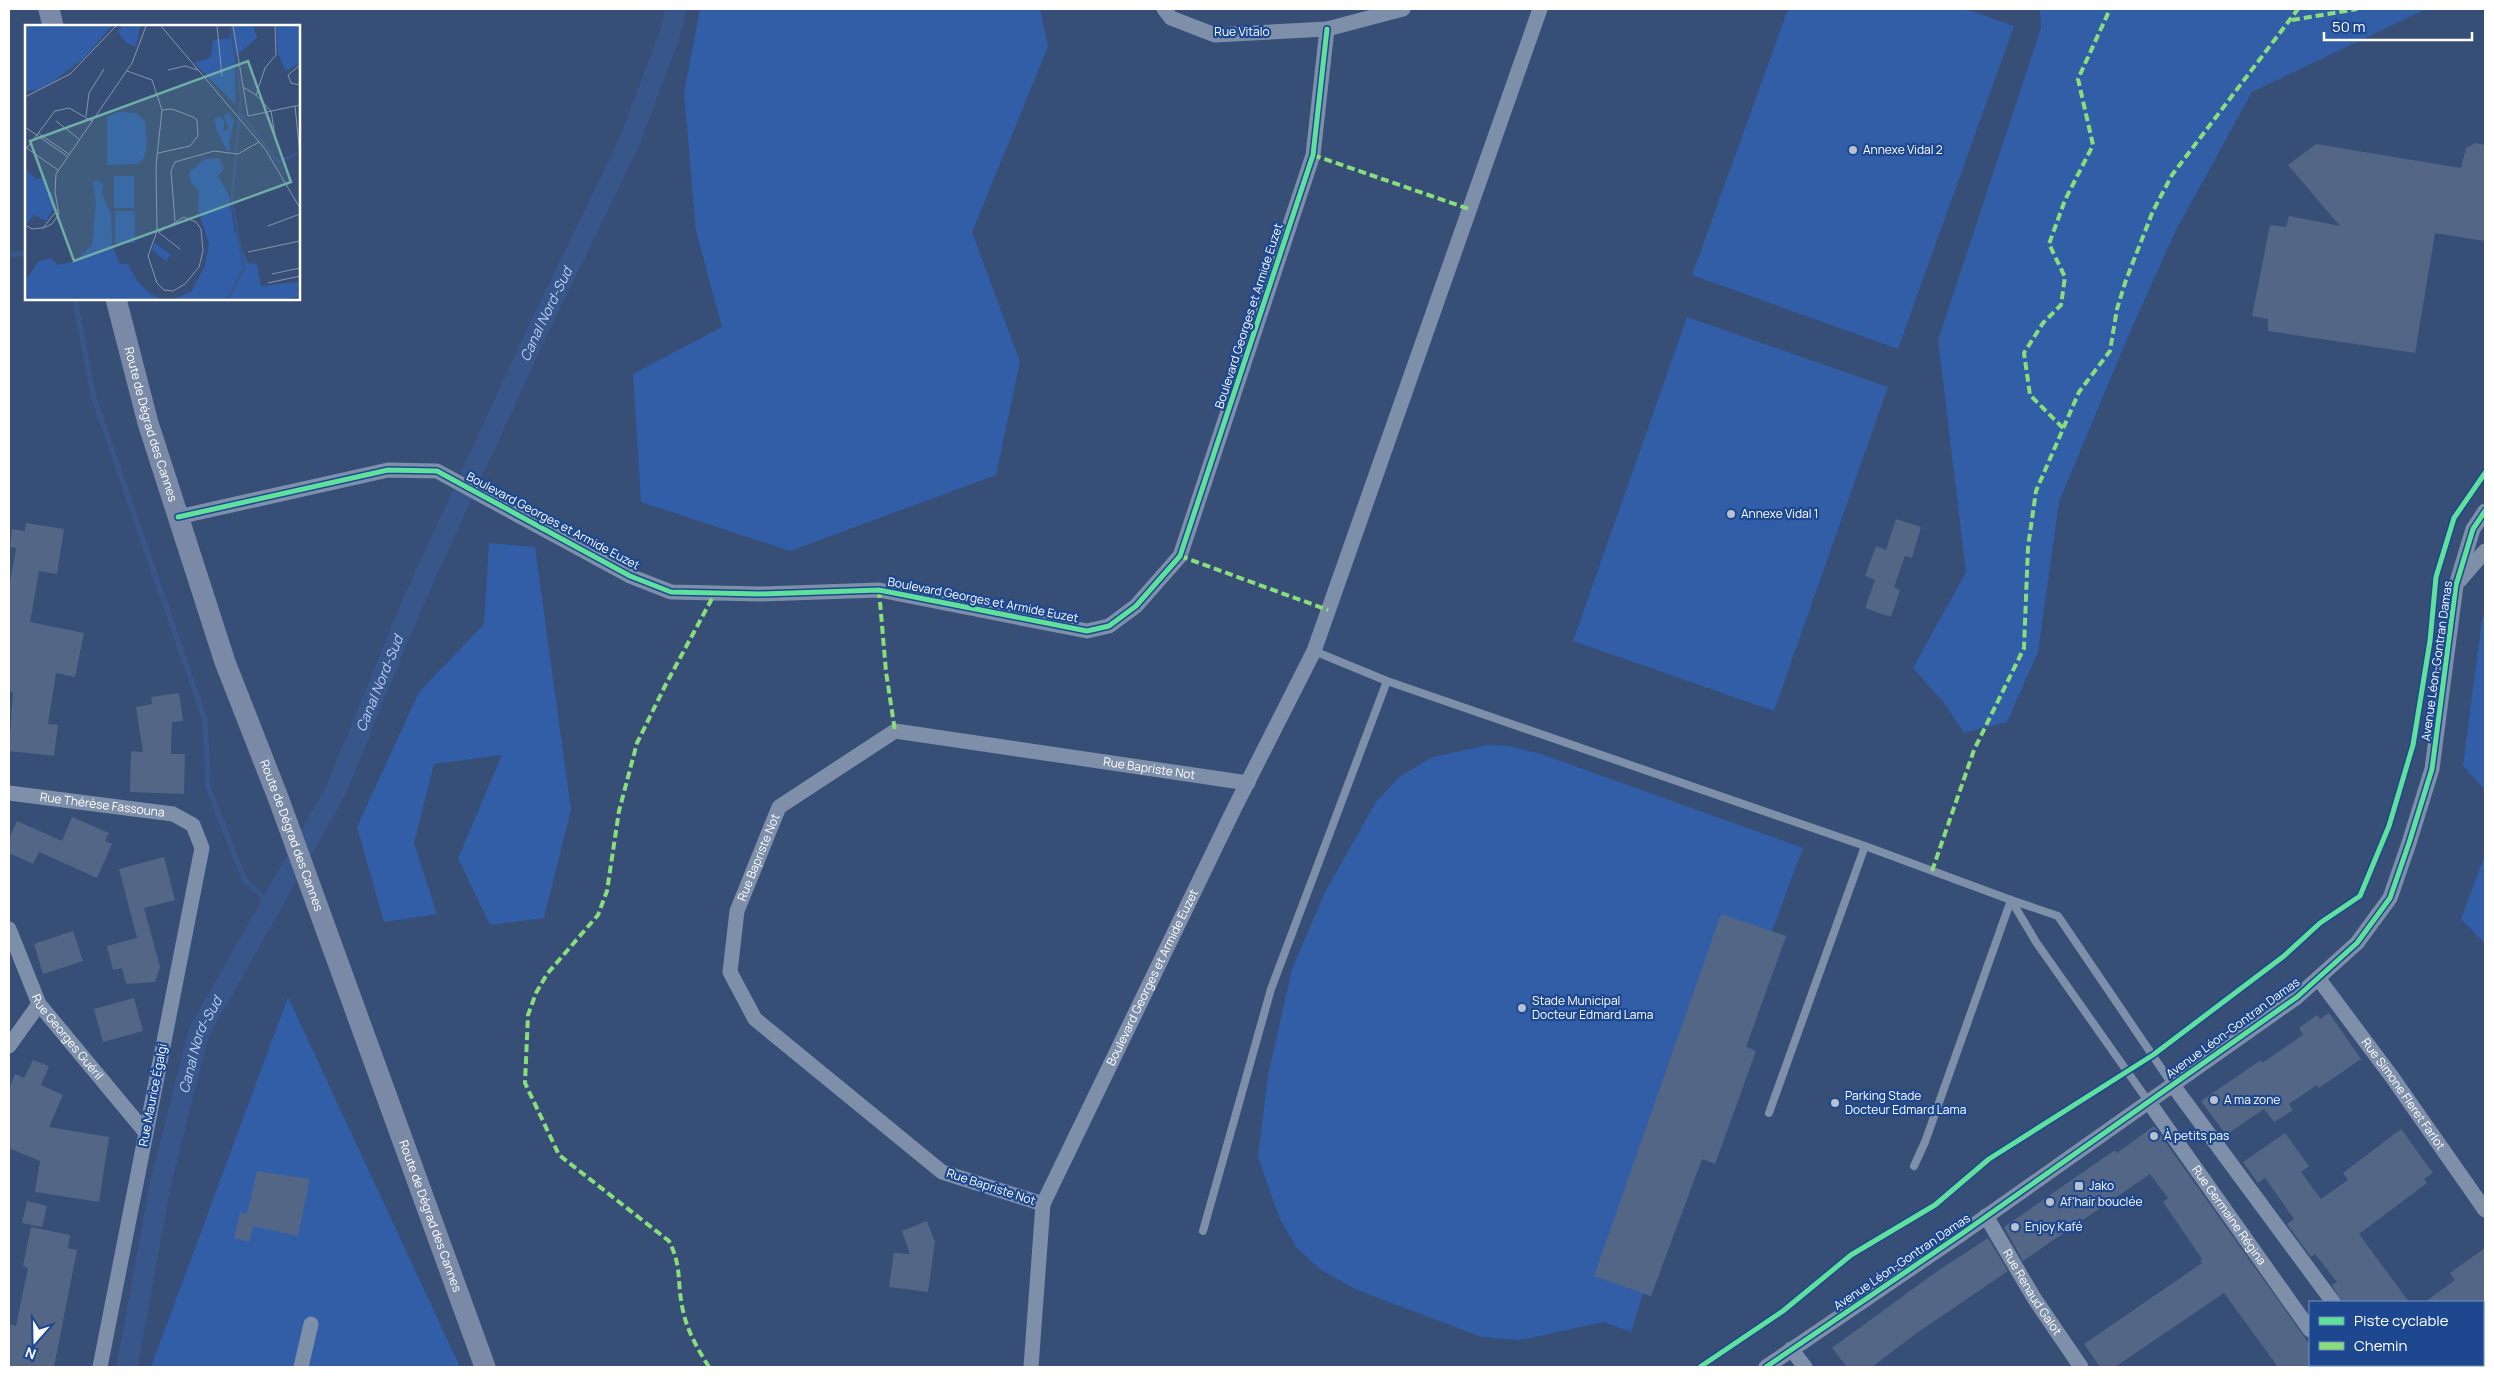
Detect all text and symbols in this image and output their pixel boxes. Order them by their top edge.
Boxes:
scale bar [2324,10,2472,42]
text: 50 m [2332,16,2366,37]
street label: Rue Vitalo [1214,23,1270,40]
inset map [25,25,300,300]
place label: Annexe Vidal 2 [1863,141,1943,158]
marker: Annexe Vidal 2 [1847,144,1859,156]
street label: Boulevard Georges et Armide Euzet [1210,221,1287,411]
water label: Canal Nord-Sud [515,262,577,364]
street label: Route de Dégrad des Cannes [121,345,182,504]
street label: Boulevard Georges et Armide Euzet [464,467,643,574]
place label: Annexe Vidal 1 [1741,505,1819,522]
marker: Annexe Vidal 1 [1725,508,1737,520]
street label: Boulevard Georges et Armide Euzet [886,573,1080,626]
street label: Avenue Léon-Gontran Damas [2417,580,2456,742]
water label: Canal Nord-Sud [351,631,408,734]
street label: Rue Bapriste Not [1102,753,1197,783]
street label: Route de Dégrad des Cannes [256,757,328,914]
street label: Rue Thérèse Fassouna [39,788,166,821]
street label: Rue Bapriste Not [733,811,784,903]
street label: Boulevard Georges et Armide Euzet [1102,886,1202,1068]
street label: Avenue Léon-Gontran Damas [2162,973,2303,1082]
street label: Rue Georges Guéril [28,991,107,1083]
water label: Canal Nord-Sud [174,991,227,1095]
place label: Stade Municipal Docteur Edmard Lama [1532,992,1653,1023]
marker: Stade Municipal Docteur Edmard Lama [1516,1002,1528,1014]
street label: Rue Simone Fleret Farlot [2358,1034,2450,1153]
street label: Rue Maurice Égalgi [134,1042,171,1148]
place label: Parking Stade Docteur Edmard Lama [1845,1087,1966,1118]
place label: A ma zone [2224,1091,2280,1108]
marker: A ma zone [2208,1094,2220,1106]
marker: Parking Stade Docteur Edmard Lama [1829,1097,1841,1109]
place label: À petits pas [2164,1127,2229,1144]
marker: À petits pas [2148,1130,2160,1142]
street label: Route de Dégrad des Cannes [395,1138,466,1294]
street label: Rue Germaine Régina [2188,1162,2270,1268]
street label: Rue Bapriste Not [944,1164,1038,1209]
place label: Jako [2089,1177,2114,1194]
marker: Jako [2073,1180,2085,1192]
place label: Af'hair bouclée [2060,1193,2142,1210]
marker: Af'hair bouclée [2044,1196,2056,1208]
street label: Avenue Léon-Gontran Damas [1830,1209,1973,1314]
place label: Enjoy Kafé [2025,1218,2083,1235]
marker: Enjoy Kafé [2009,1221,2021,1233]
street label: Rue Renaud Galot [1999,1246,2066,1339]
legend [2309,1301,2484,1366]
text: Piste cyclable [2354,1310,2449,1331]
north arrow [10,1316,60,1366]
text: Chemin [2354,1335,2407,1356]
text: N [22,1343,38,1364]

